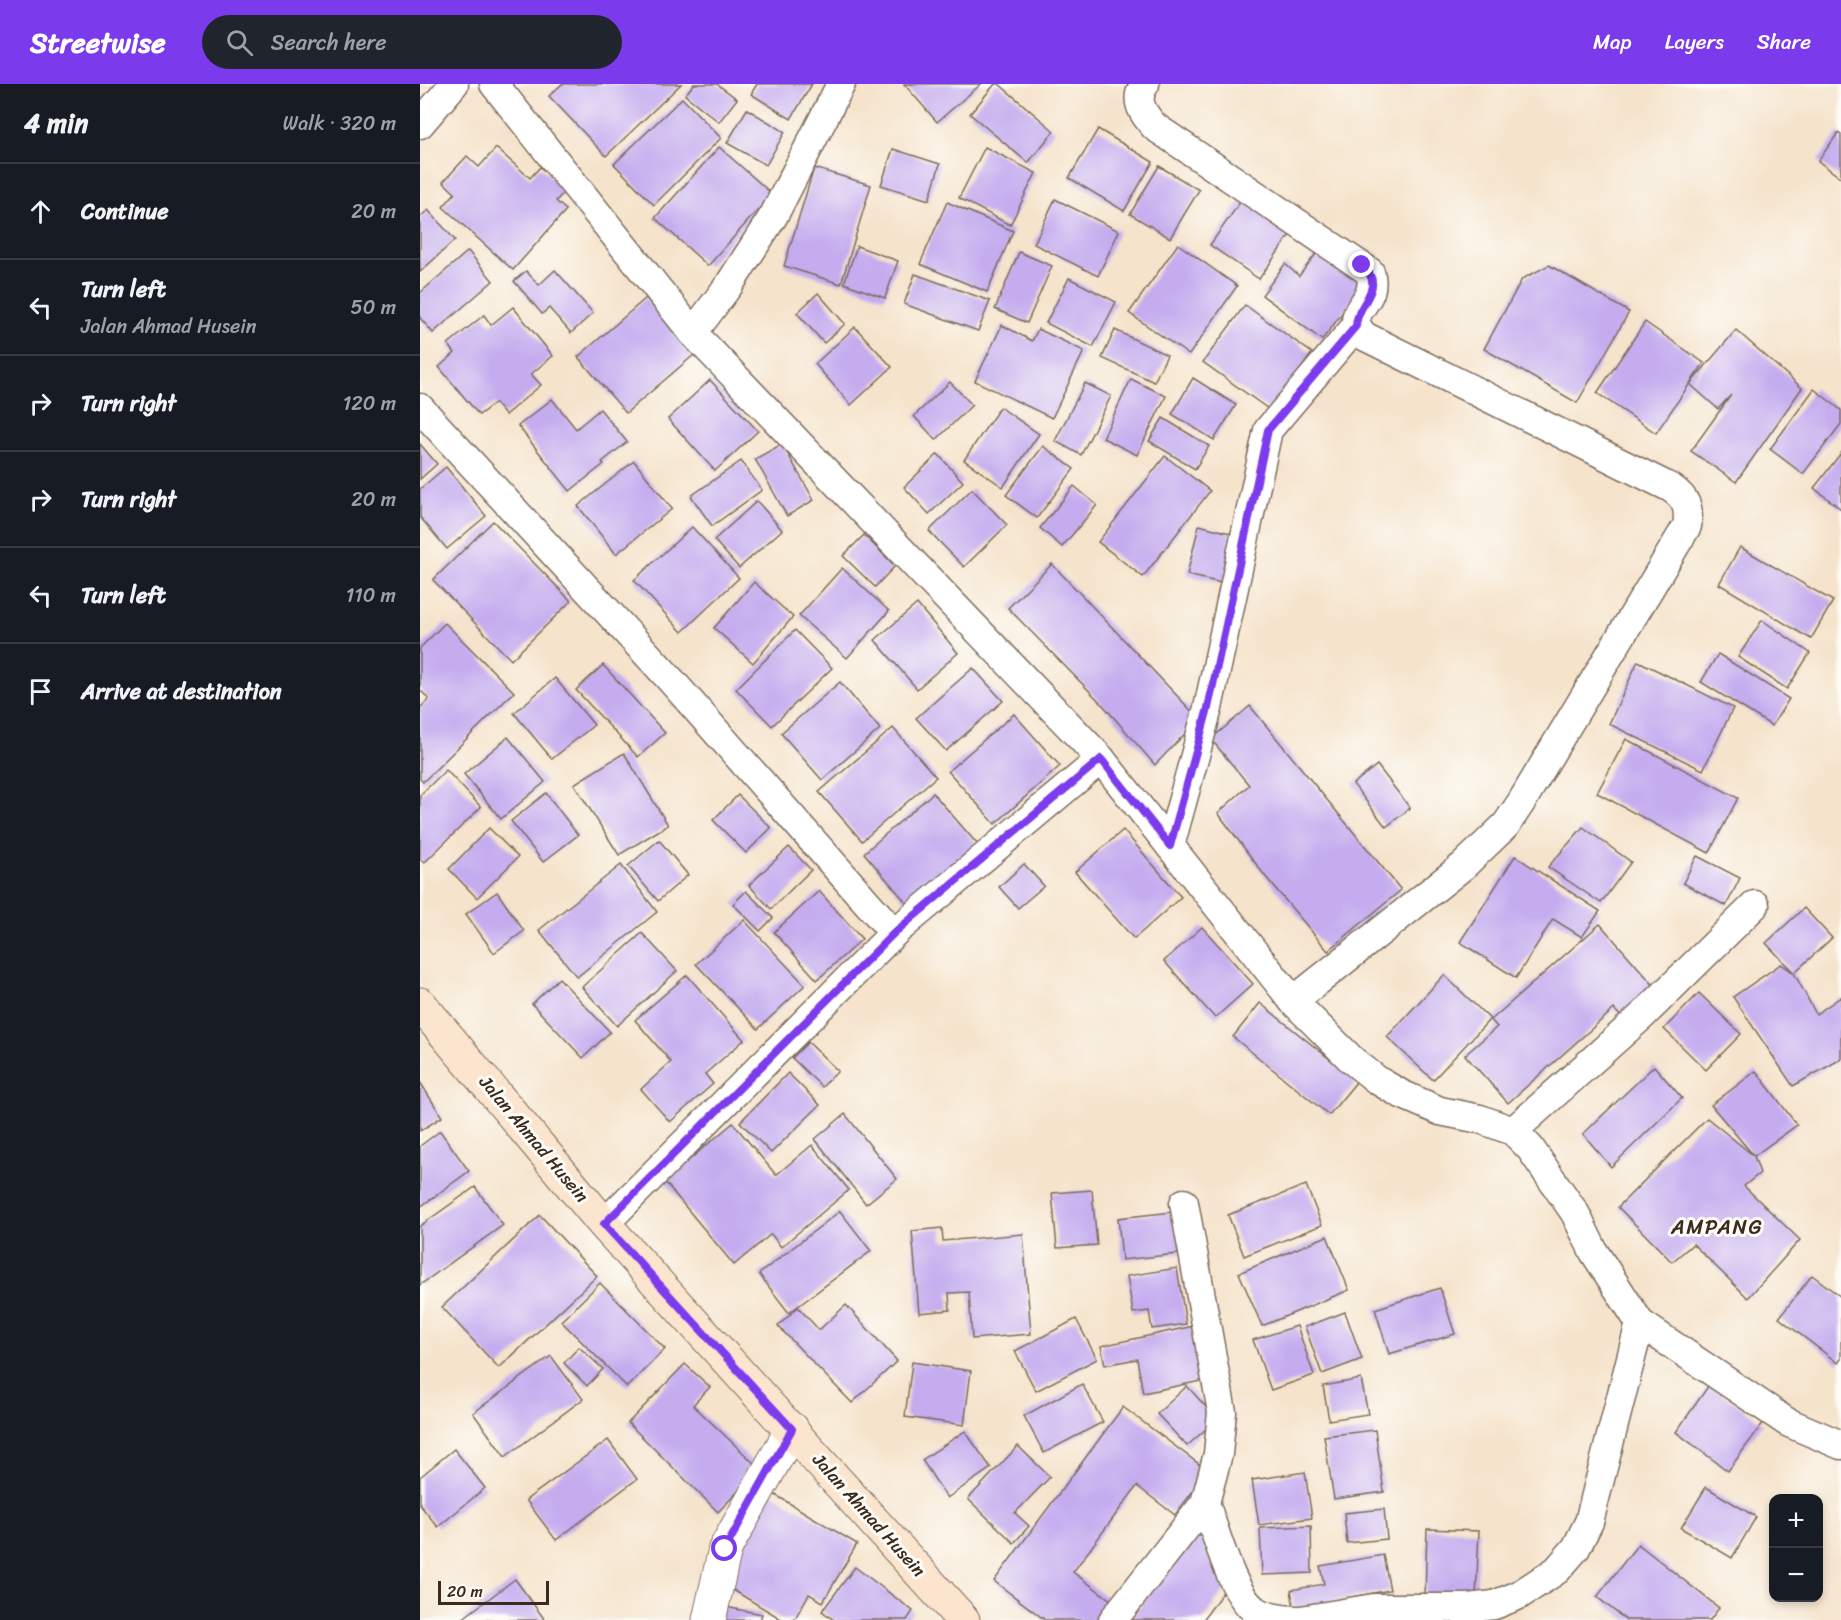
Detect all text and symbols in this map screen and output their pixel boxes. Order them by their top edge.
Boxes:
search box [202,15,622,69]
text: Streetwise [30,18,166,67]
text: Search here [271,23,387,62]
text: Map [1593,23,1632,61]
text: Layers [1665,23,1724,61]
text: Share [1757,23,1811,61]
icon: search [223,26,256,59]
text: 4 min [24,100,88,146]
text: Walk · 320 m [283,106,396,141]
text: Continue [81,192,169,231]
text: 20 m [351,194,396,229]
icon: ahead [24,195,57,228]
route end [1348,251,1374,277]
text: Turn left [81,270,166,309]
text: 50 m [351,290,396,325]
icon: left [24,291,57,324]
text: Jalan Ahmad Husein [81,309,257,344]
text: Turn right [81,384,176,423]
text: 120 m [343,386,396,421]
icon: right [24,387,57,420]
text: Turn right [81,480,176,519]
text: 20 m [351,482,396,517]
icon: right [24,483,57,516]
text: Turn left [81,576,166,615]
text: 110 m [346,578,396,613]
icon: left [24,579,57,612]
text: Arrive at destination [81,672,282,711]
icon: arrive [24,675,57,708]
street label: Jalan Ahmad Husein [470,1067,597,1210]
district label: AMPANG [1670,1208,1763,1246]
street label: Jalan Ahmad Husein [804,1445,934,1585]
map controls [1769,1494,1823,1602]
button: + [1769,1494,1823,1548]
route start [711,1535,737,1561]
button: − [1769,1548,1823,1602]
text: 20 m [447,1577,483,1606]
scale bar [438,1578,549,1606]

